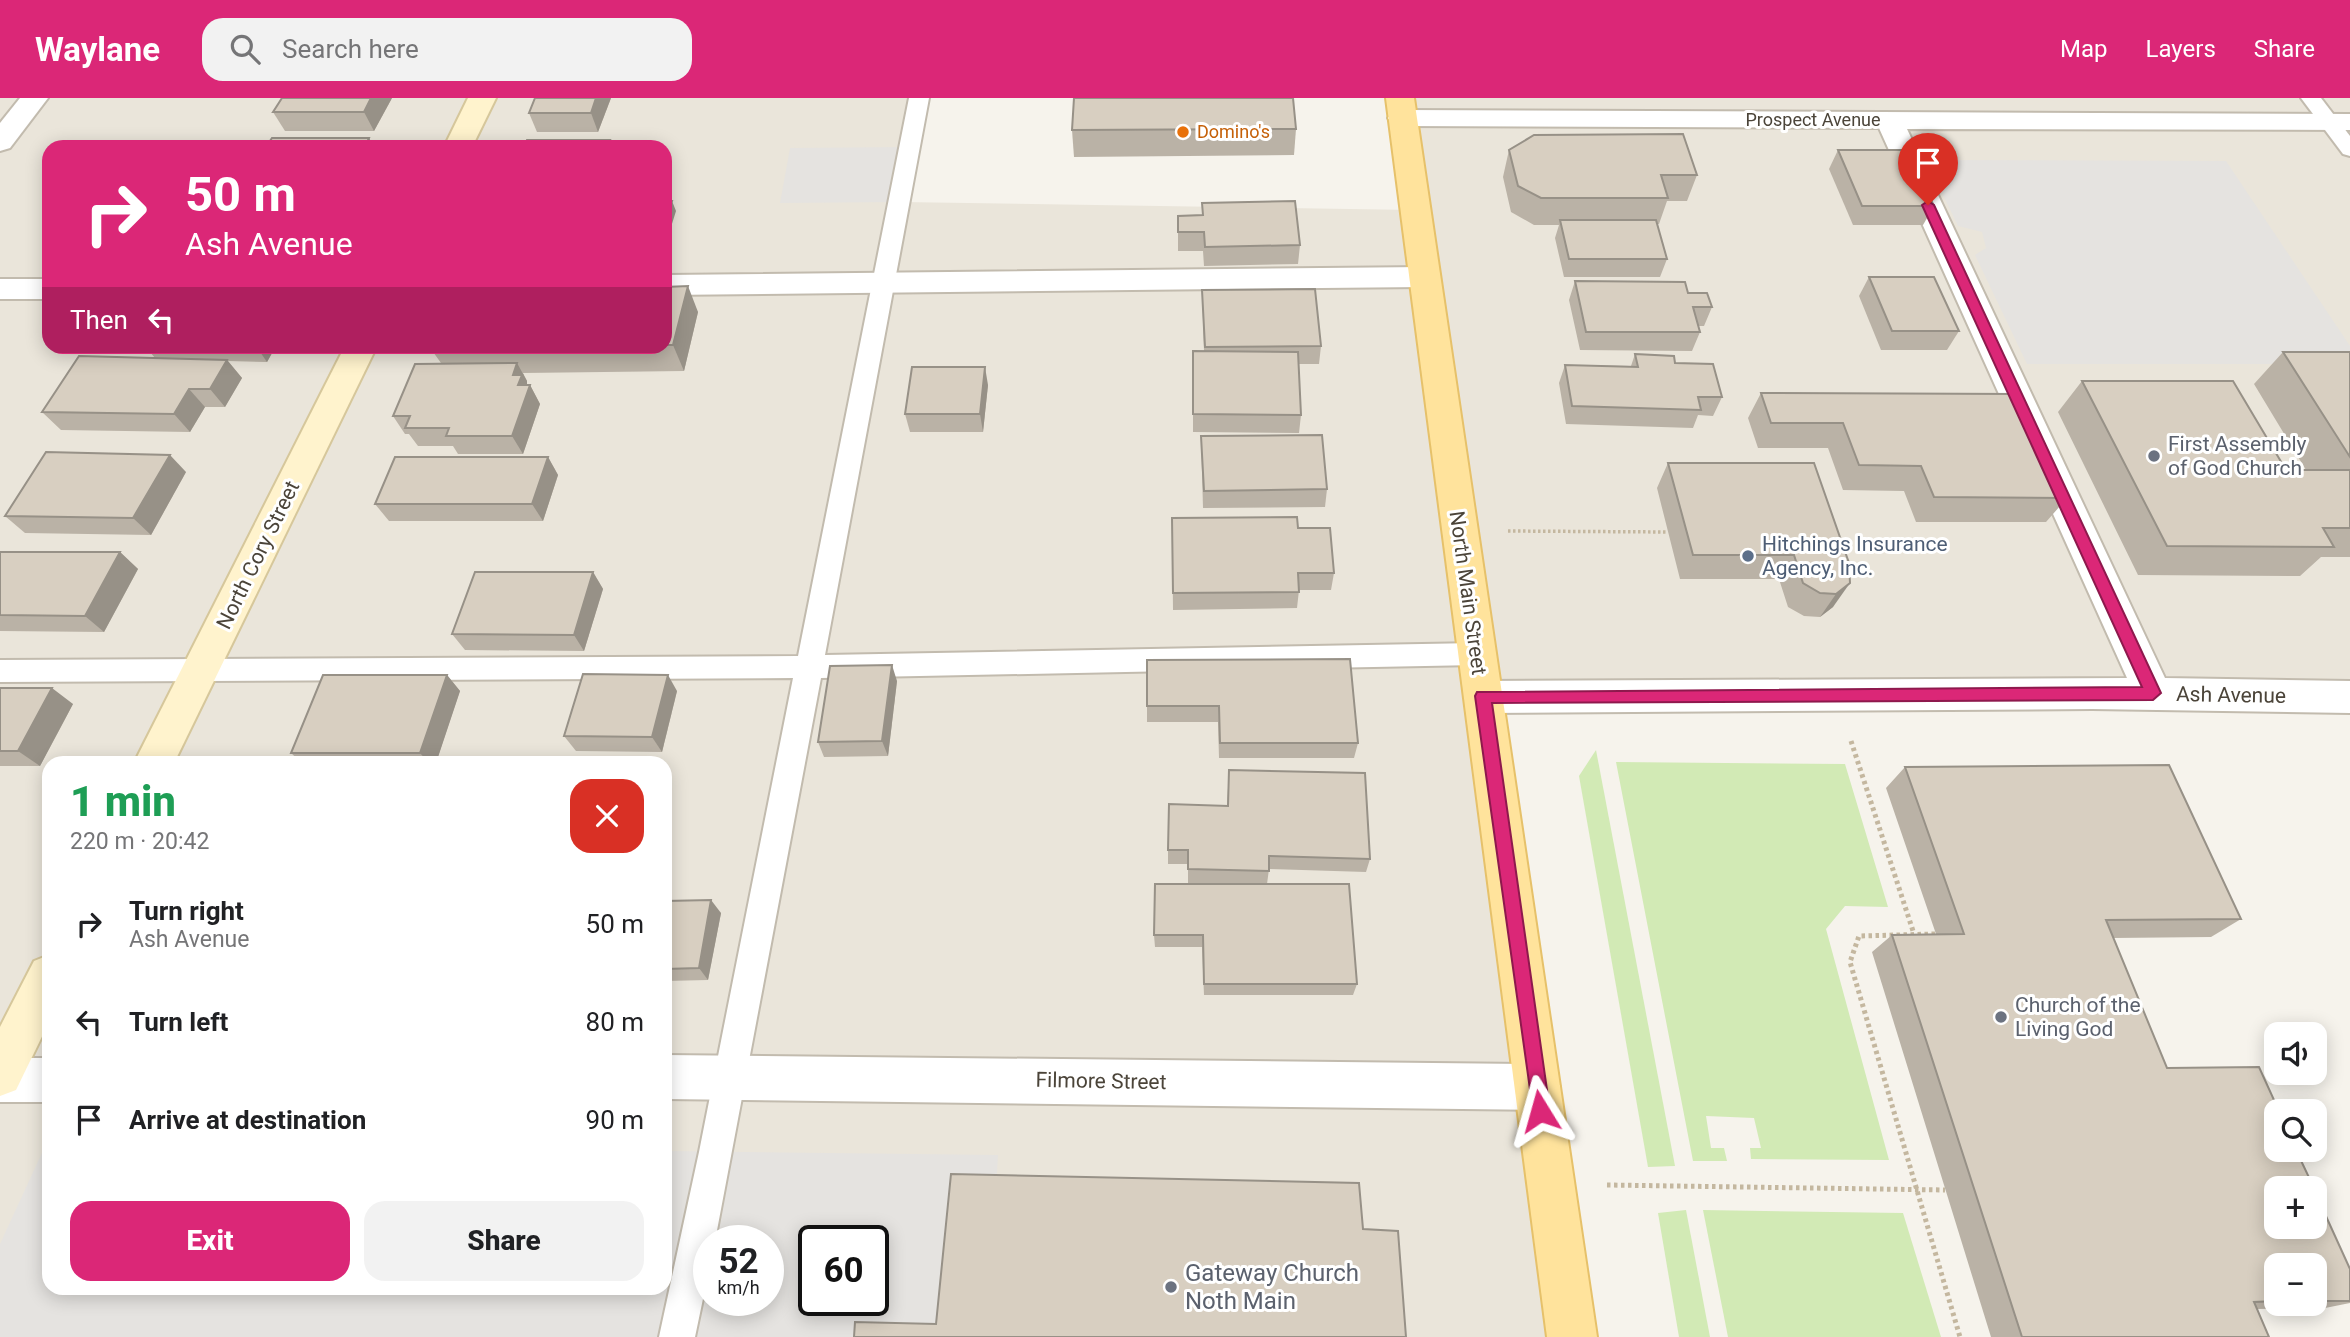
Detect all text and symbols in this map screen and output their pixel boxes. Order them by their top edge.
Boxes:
search box [202,18,692,81]
text: Waylane [35,30,160,69]
icon: search [226,30,264,68]
text: Search here [282,34,419,64]
text: Map [2060,35,2108,63]
text: Layers [2146,35,2216,63]
text: Share [2254,35,2315,63]
street label: Prospect Avenue [1745,109,1881,130]
place label: Domino's [1197,121,1270,142]
marker: Domino's [1175,124,1191,140]
pin [1898,133,1958,205]
icon: arrive [1909,144,1947,182]
text: 50 m [185,166,296,223]
icon: right [70,168,161,259]
text: Ash Avenue [185,225,353,263]
icon: left [142,301,180,339]
text: Then [70,305,128,335]
place label: First Assembly of God Church [2168,432,2307,480]
marker: First Assembly of God Church [2146,448,2162,464]
street label: North Cory Street [212,477,304,633]
street label: North Main Street [1445,509,1491,677]
place label: Hitchings Insurance Agency, Inc. [1762,532,1948,580]
marker: Hitchings Insurance Agency, Inc. [1740,548,1756,564]
street label: Ash Avenue [2176,682,2286,708]
text: 1 min [70,777,176,826]
button: close [570,779,644,853]
text: 220 m · 20:42 [70,828,209,855]
text: Turn right [129,896,244,926]
icon: right [70,905,108,943]
text: 50 m [586,909,644,939]
text: Ash Avenue [129,926,249,953]
place label: Church of the Living God [2015,993,2141,1041]
icon: left [70,1003,108,1041]
text: Turn left [129,1007,228,1037]
text: 80 m [586,1007,644,1037]
marker: Church of the Living God [1993,1009,2009,1025]
map controls [2264,1022,2327,1316]
button: sound [2264,1022,2327,1085]
street label: Filmore Street [1035,1068,1167,1094]
position arrow [1503,1074,1577,1148]
button: search [2264,1099,2327,1162]
icon: arrive [70,1101,108,1139]
text: Arrive at destination [129,1105,366,1135]
text: 90 m [586,1105,644,1135]
button: + [2264,1176,2327,1239]
button: Exit [70,1201,350,1281]
button: Share [364,1201,644,1281]
speed limit sign: 60 [798,1225,889,1316]
text: 52 [718,1241,759,1282]
button: − [2264,1253,2327,1316]
place label: Gateway Church Noth Main [1185,1259,1359,1315]
text: km/h [717,1277,760,1298]
marker: Gateway Church Noth Main [1163,1279,1179,1295]

